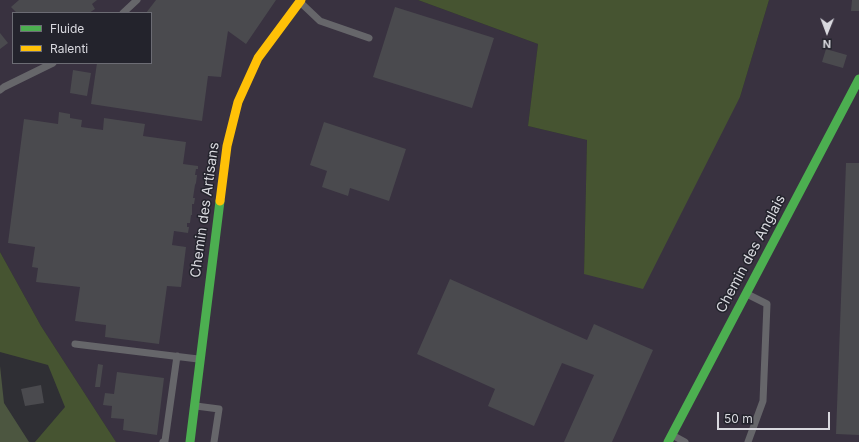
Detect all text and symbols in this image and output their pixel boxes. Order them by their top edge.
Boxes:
legend [12,12,152,64]
north arrow [807,12,847,52]
text: Fluide [50,21,84,36]
text: N [822,37,831,51]
text: Ralenti [50,41,88,56]
street label: Chemin des Artisans [187,141,223,279]
street label: Chemin des Anglais [713,192,789,316]
scale bar [719,404,832,430]
text: 50 m [724,411,753,426]

